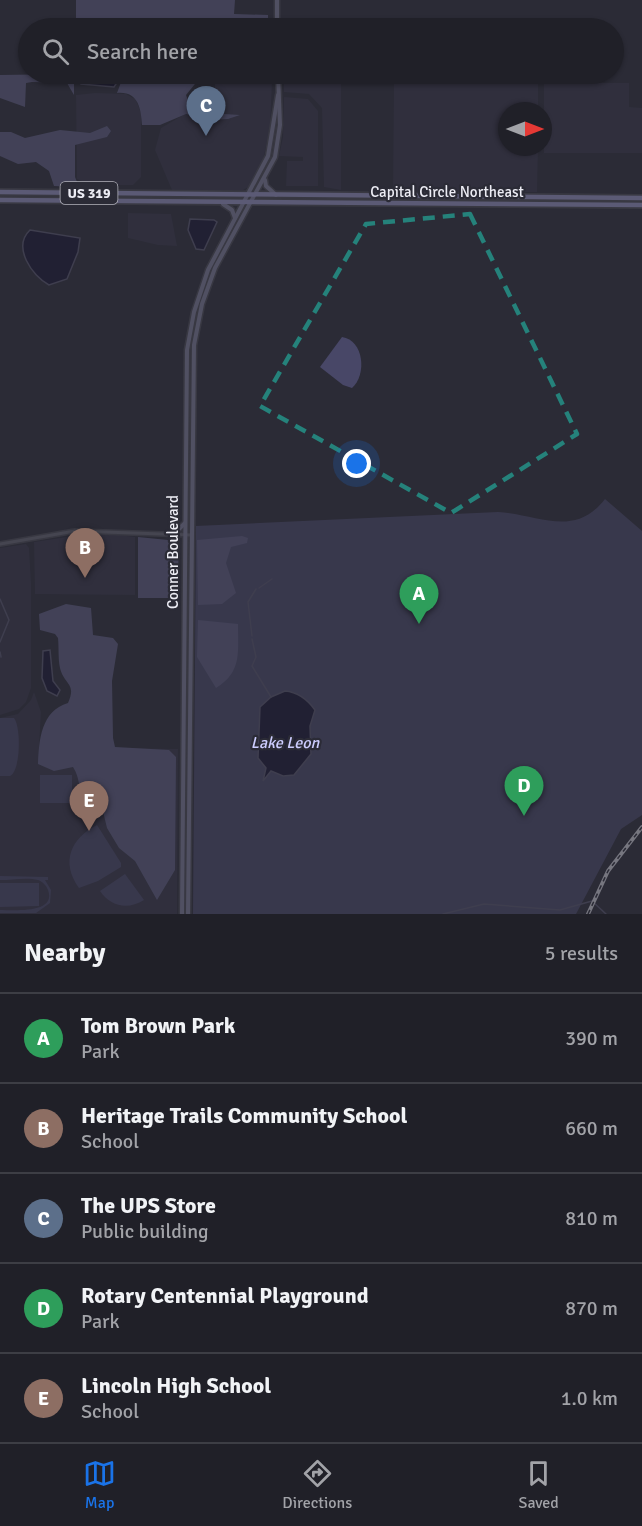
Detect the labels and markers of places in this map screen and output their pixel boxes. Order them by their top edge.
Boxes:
pin: C [186,86,226,136]
pin: B [66,528,104,578]
pin: A [400,574,438,624]
pin: D [504,766,544,816]
pin: E [70,782,109,831]

